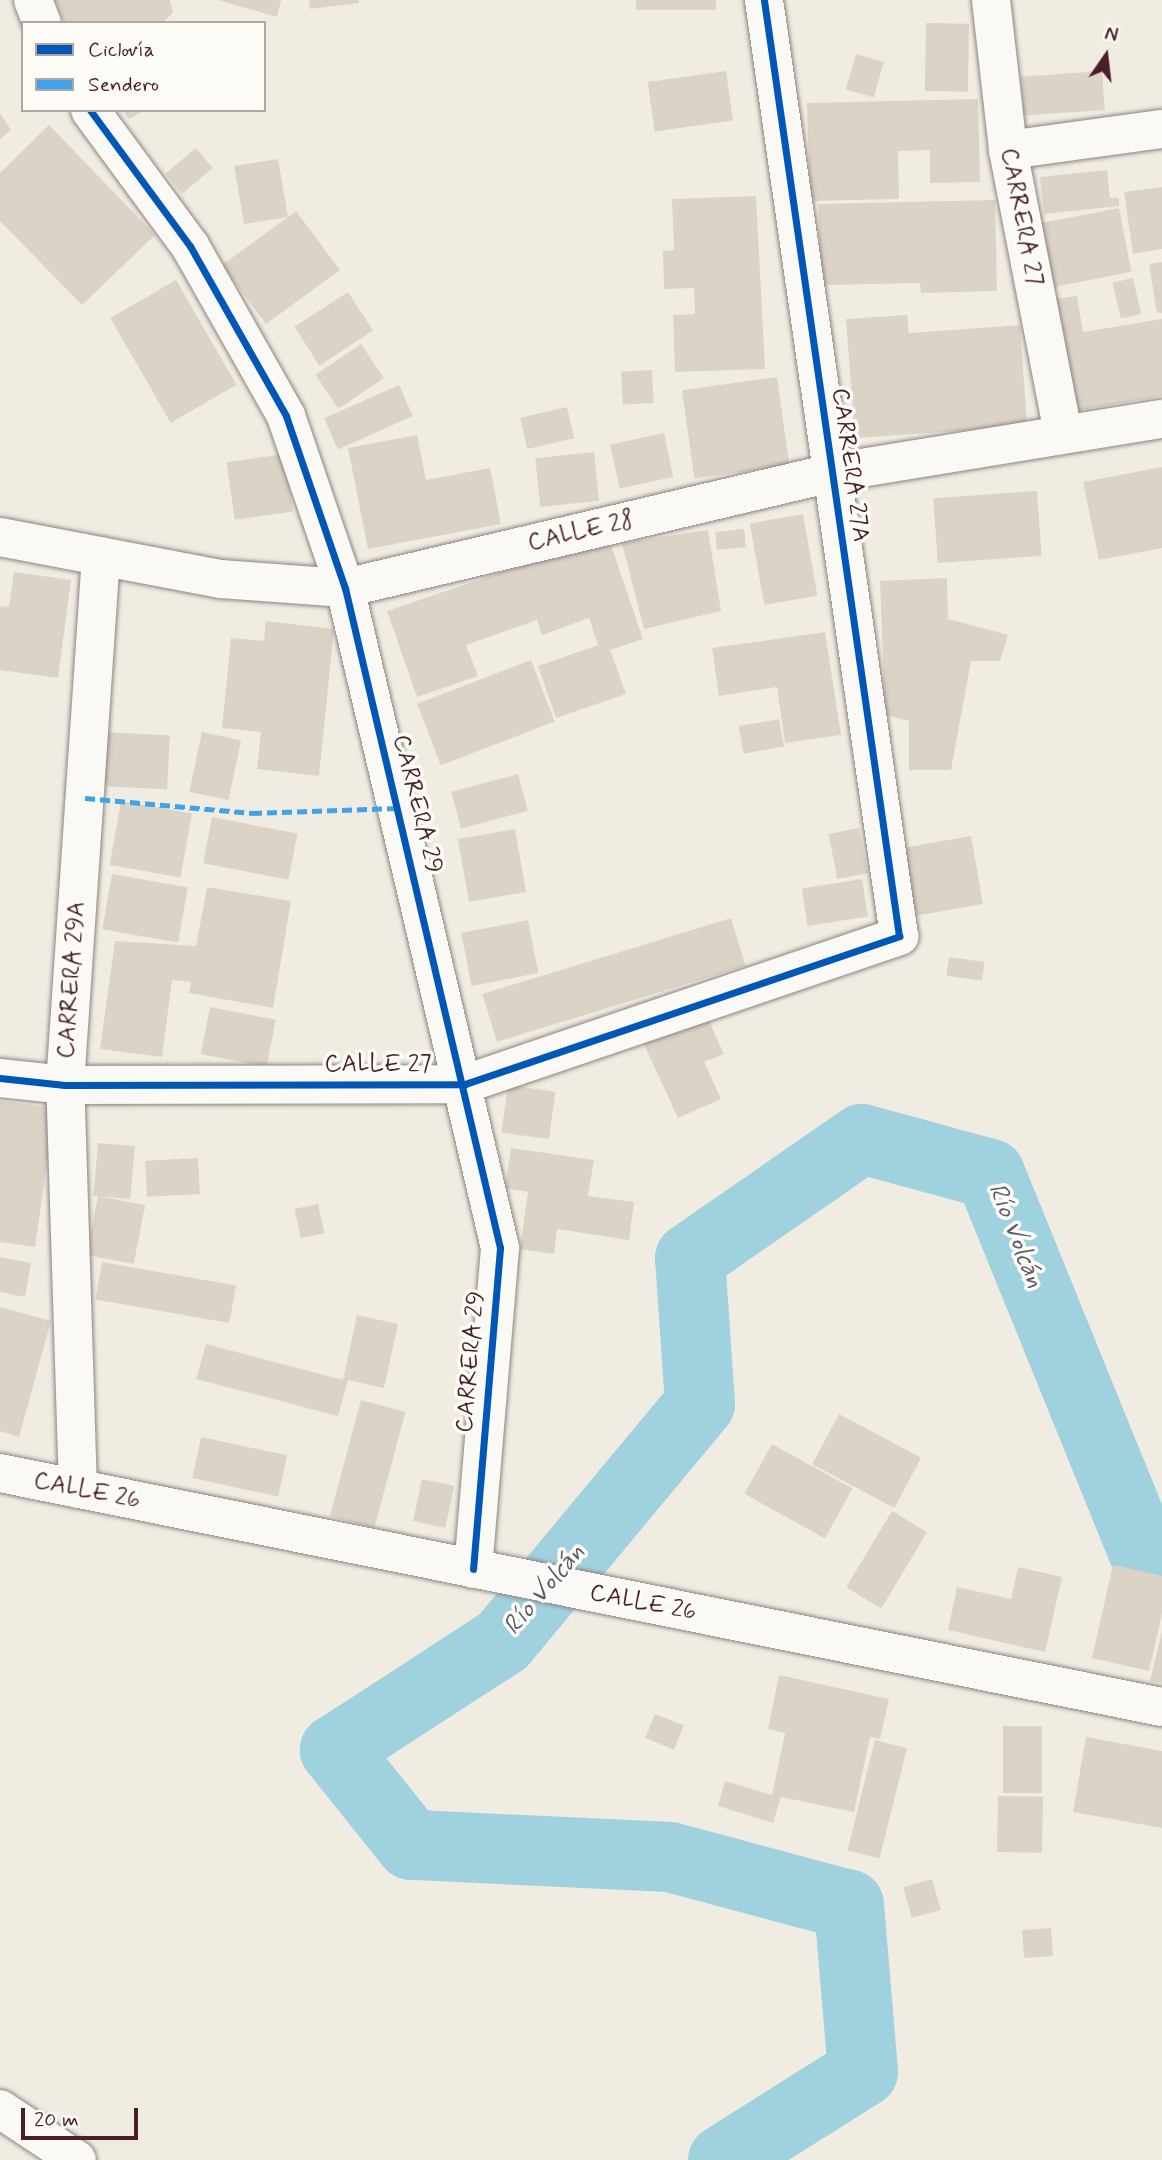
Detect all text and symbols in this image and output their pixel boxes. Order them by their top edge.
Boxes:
legend [21,21,266,112]
north arrow [1071,21,1141,91]
text: N [1102,21,1120,49]
text: Ciclovía [88,36,155,64]
text: Sendero [88,71,159,99]
street label: CARRERA 27 [994,146,1048,288]
street label: CARRERA 27A [825,386,875,544]
street label: CALLE 28 [525,506,637,558]
street label: CARRERA 29 [386,732,448,876]
street label: CARRERA 29A [52,900,92,1060]
street label: CALLE 27 [325,1051,431,1079]
water label: Río Volcán [980,1179,1050,1293]
street label: CARRERA 29 [450,1290,492,1434]
street label: CALLE 26 [31,1467,143,1515]
water label: Río Volcán [498,1538,592,1642]
street label: CALLE 26 [587,1579,699,1627]
scale bar [24,2094,142,2138]
text: 20 m [34,2106,79,2134]

